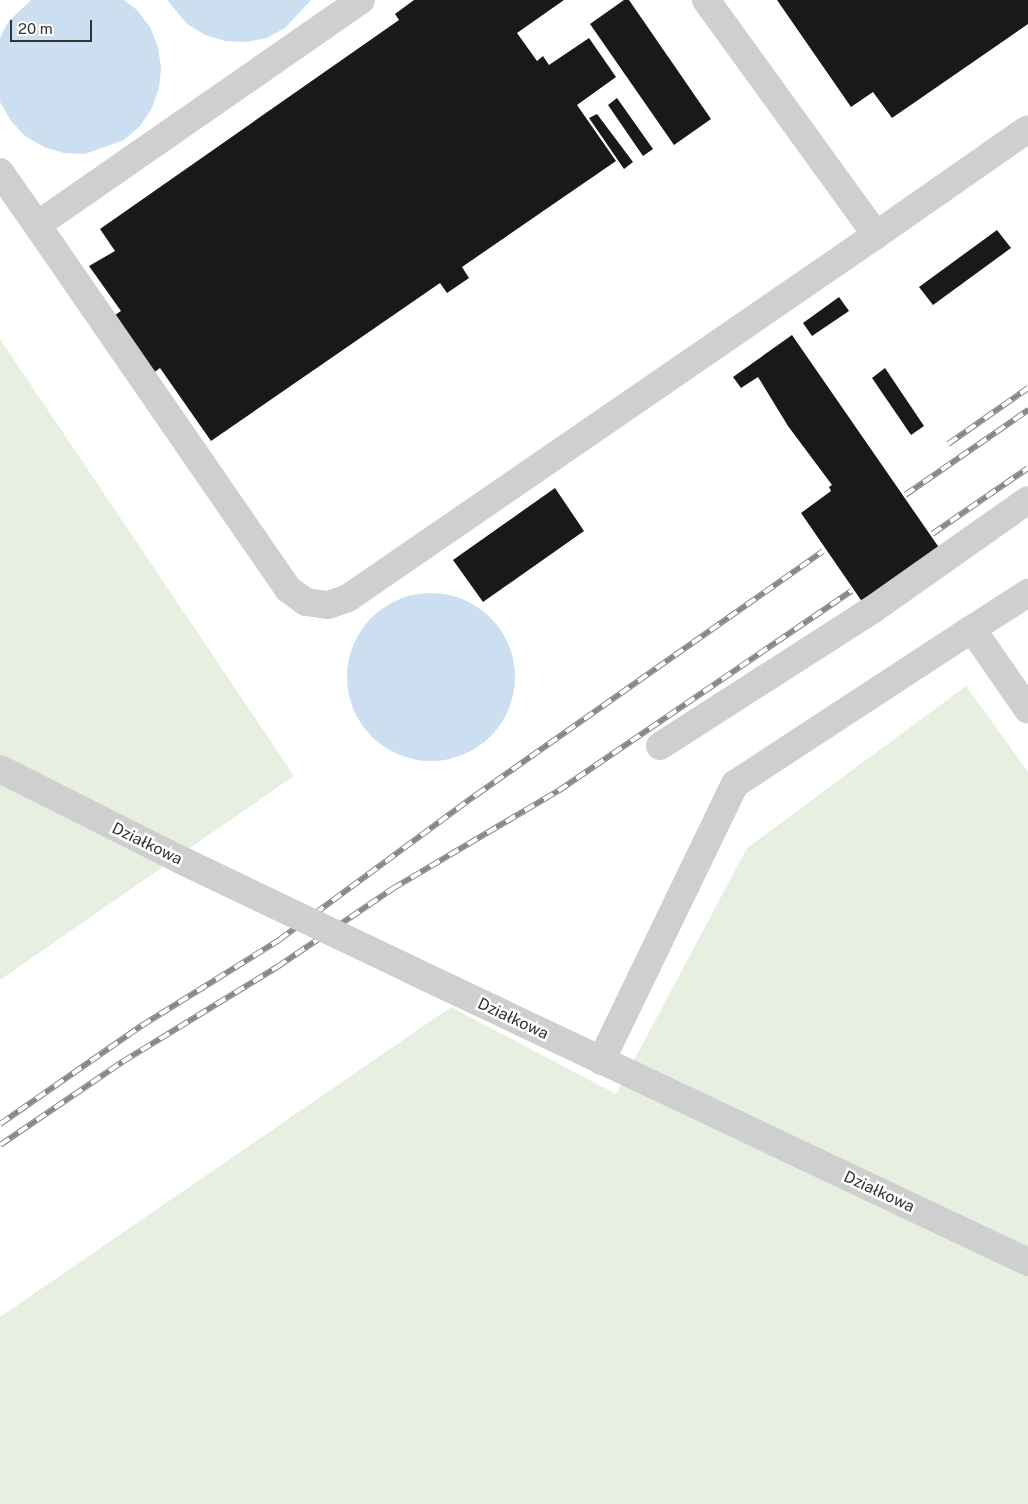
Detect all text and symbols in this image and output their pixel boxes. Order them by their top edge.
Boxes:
scale bar [12,10,95,42]
text: 20 m [18,20,53,37]
street label: Działkowa [109,819,185,869]
street label: Działkowa [475,994,551,1044]
street label: Działkowa [841,1167,917,1217]

